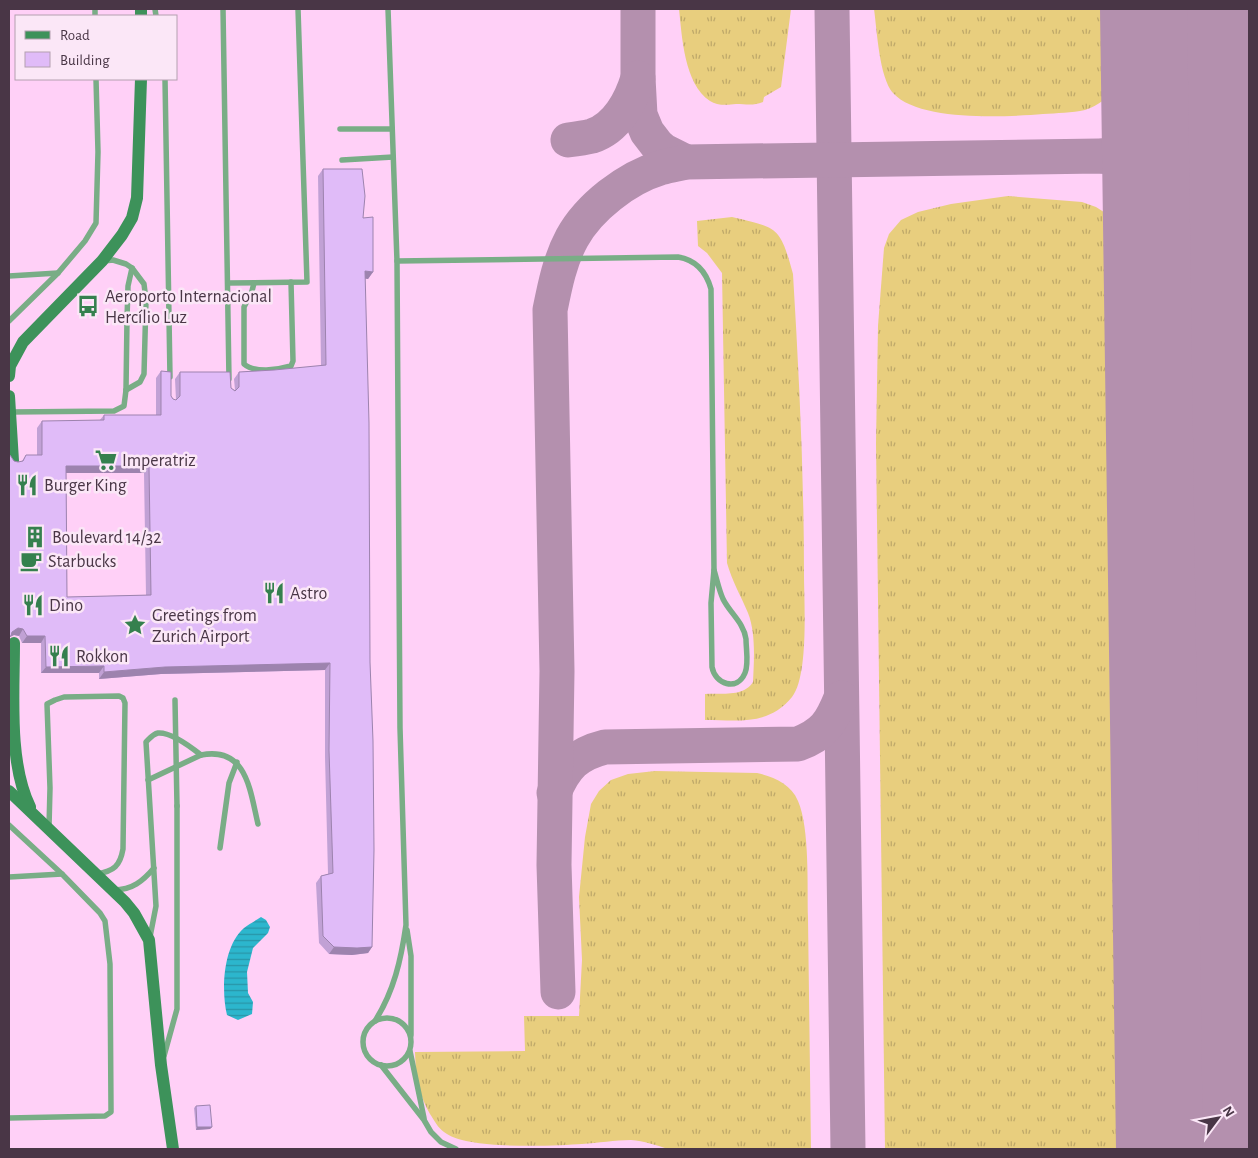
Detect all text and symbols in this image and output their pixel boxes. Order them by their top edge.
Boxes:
legend [15,15,178,80]
text: Road [60,28,90,43]
text: Building [60,53,110,68]
place label: Aeroporto Internacional Hercílio Luz [105,288,272,327]
bus stop icon: Aeroporto Internacional Hercílio Luz [75,293,101,319]
supermarket icon: Imperatriz [93,447,119,473]
place label: Imperatriz [122,452,196,470]
restaurant icon: Burger King [14,472,40,498]
place label: Burger King [44,477,127,495]
building icon: Boulevard 14/32 [22,524,48,550]
place label: Boulevard 14/32 [52,529,161,547]
cafe icon: Starbucks [18,548,44,574]
place label: Starbucks [48,553,116,571]
restaurant icon: Astro [261,580,287,606]
place label: Astro [290,585,328,603]
restaurant icon: Dino [20,592,46,618]
place label: Dino [49,597,83,615]
place label: Greetings from Zurich Airport [152,607,257,646]
place icon: Greetings from Zurich Airport [122,612,148,638]
restaurant icon: Rokkon [46,643,72,669]
place label: Rokkon [76,648,128,666]
north arrow [1193,1093,1243,1143]
text: N [1220,1104,1237,1119]

